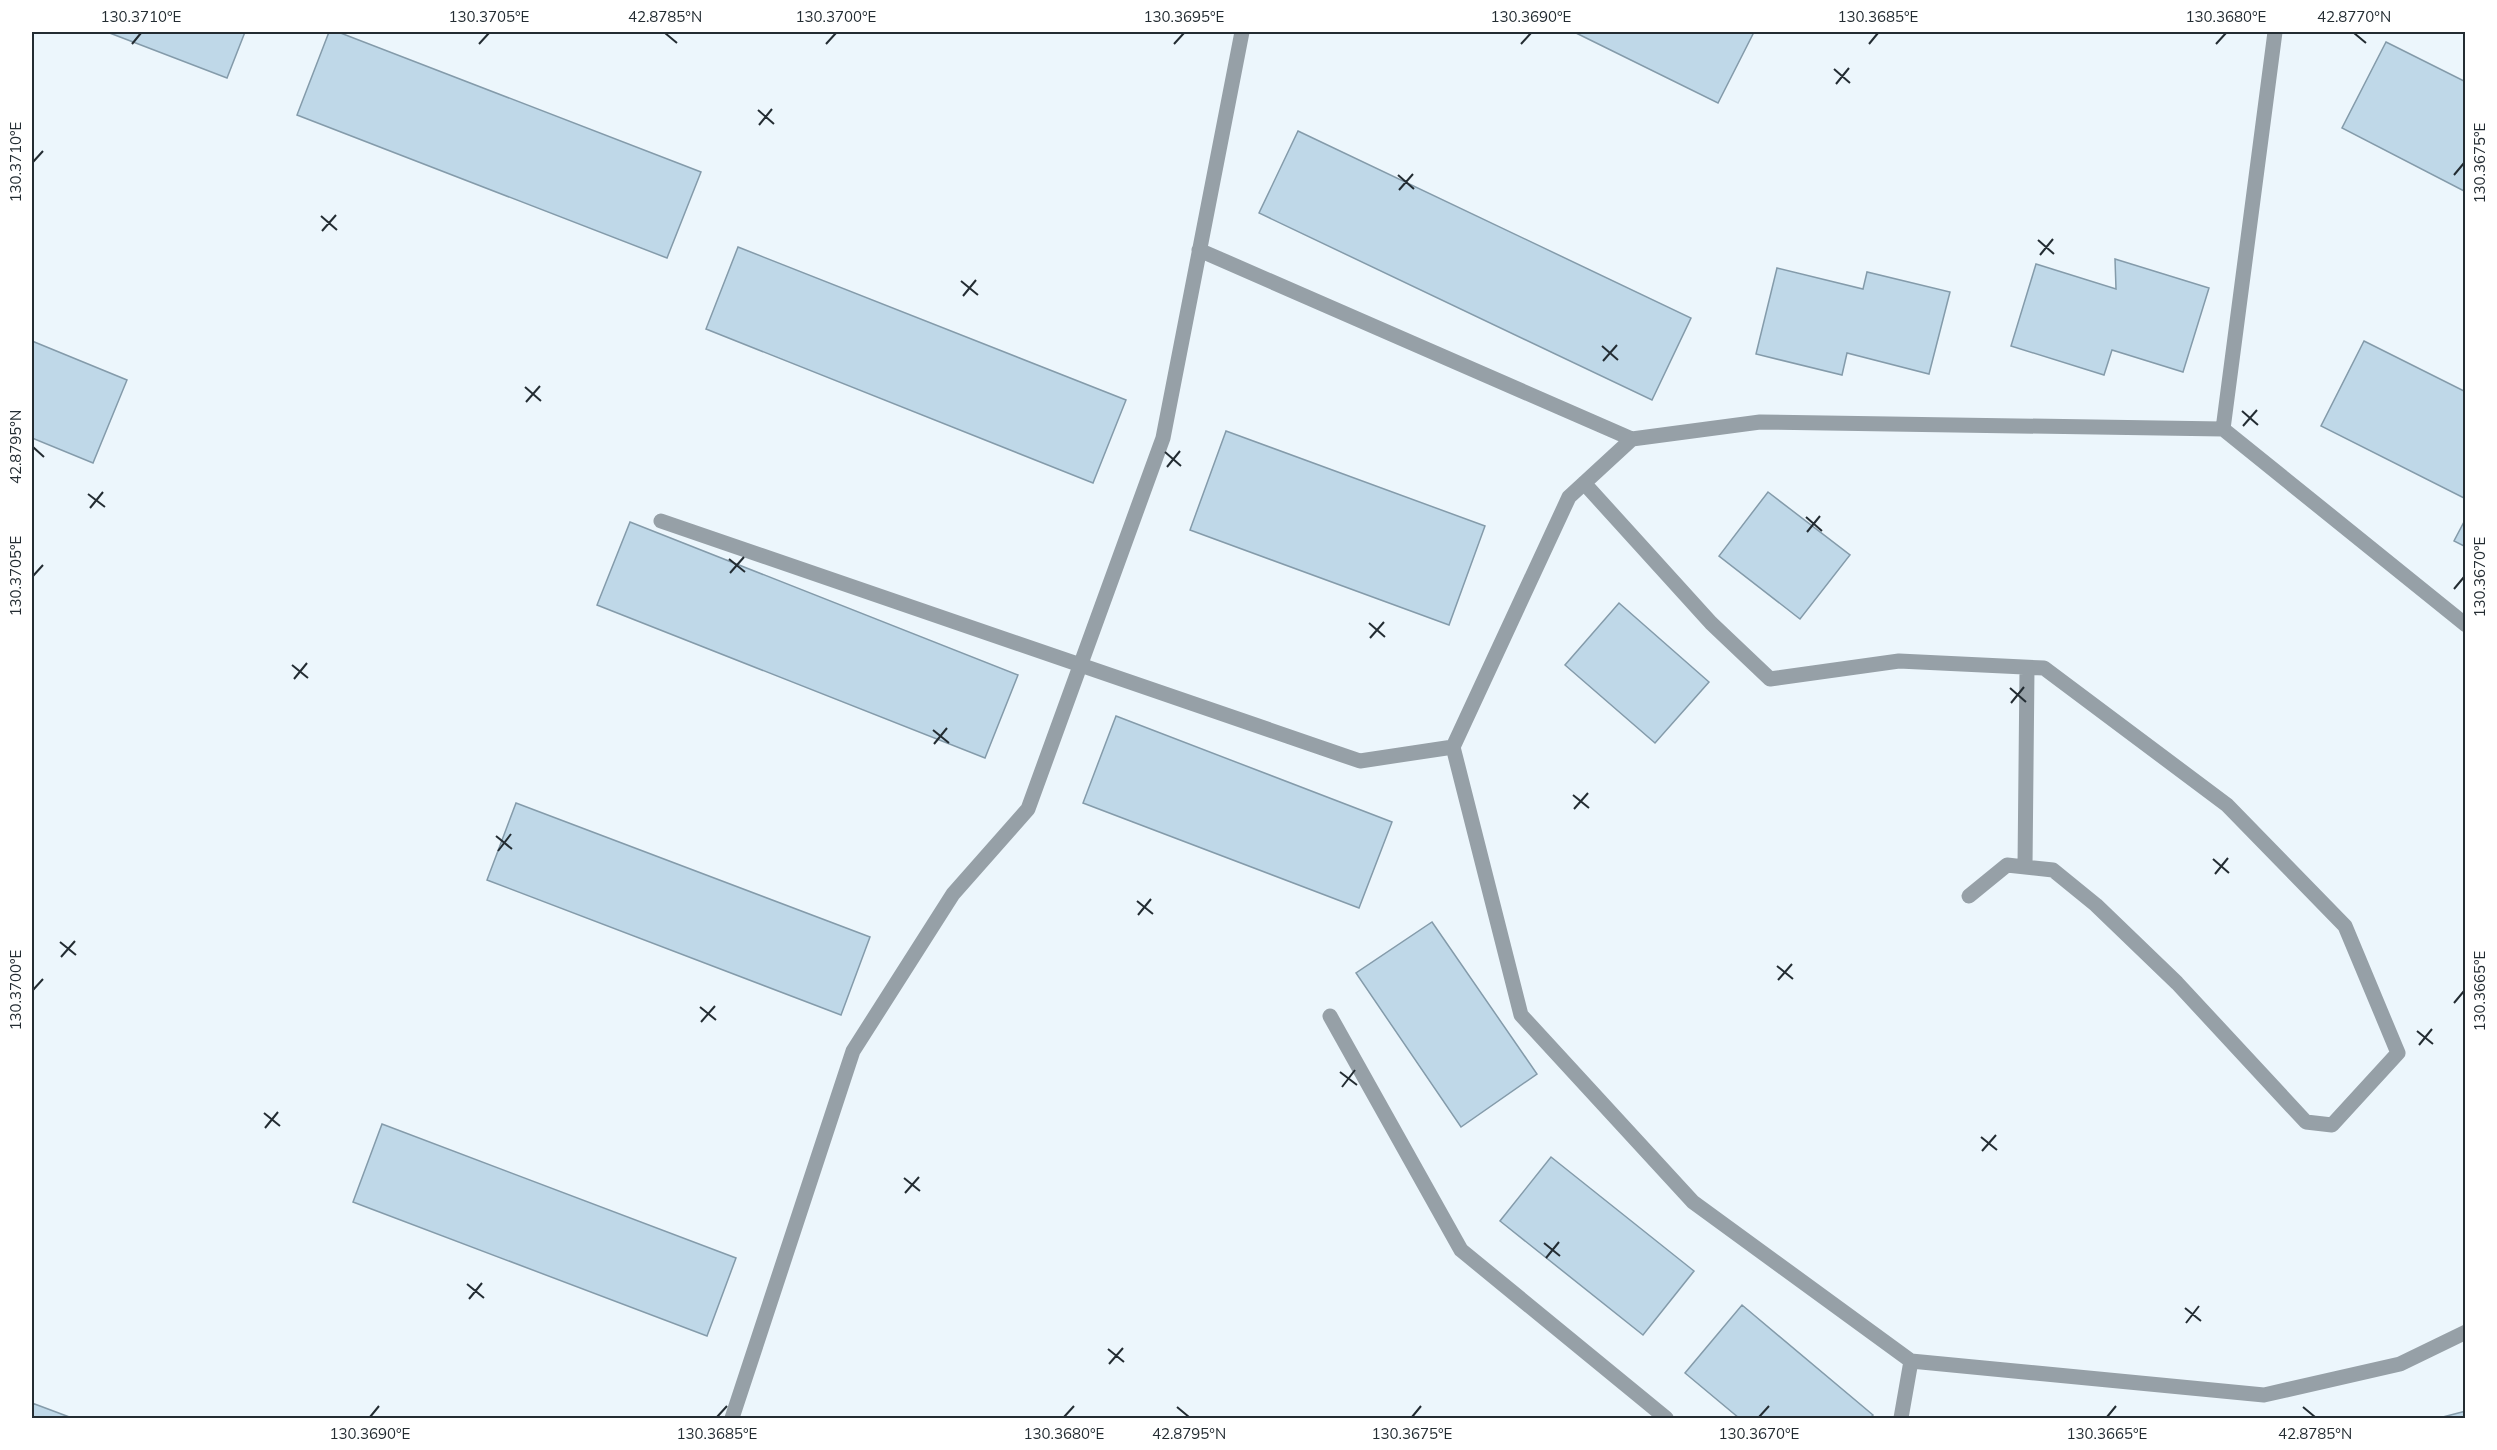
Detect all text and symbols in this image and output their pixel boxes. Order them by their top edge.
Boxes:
text: 130.3710°E [101,7,182,26]
text: 130.3705°E [449,7,530,26]
text: 42.8785°N [628,7,702,26]
text: 130.3700°E [796,7,877,26]
text: 130.3695°E [1144,7,1225,26]
text: 130.3690°E [1491,7,1572,26]
text: 130.3685°E [1838,7,1919,26]
text: 130.3680°E [2186,7,2267,26]
text: 42.8770°N [2317,7,2391,26]
text: 130.3710°E [6,121,25,202]
text: 130.3675°E [2470,122,2489,203]
text: 42.8795°N [6,410,25,484]
text: 130.3705°E [6,535,25,616]
text: 130.3670°E [2470,536,2489,617]
text: 130.3700°E [6,949,25,1030]
text: 130.3665°E [2470,950,2489,1031]
text: 130.3690°E [330,1424,411,1443]
text: 130.3685°E [677,1424,758,1443]
text: 130.3680°E [1024,1424,1105,1443]
text: 42.8795°N [1152,1424,1226,1443]
text: 130.3675°E [1372,1424,1453,1443]
text: 130.3670°E [1719,1424,1800,1443]
text: 130.3665°E [2067,1424,2148,1443]
text: 42.8785°N [2278,1424,2352,1443]

